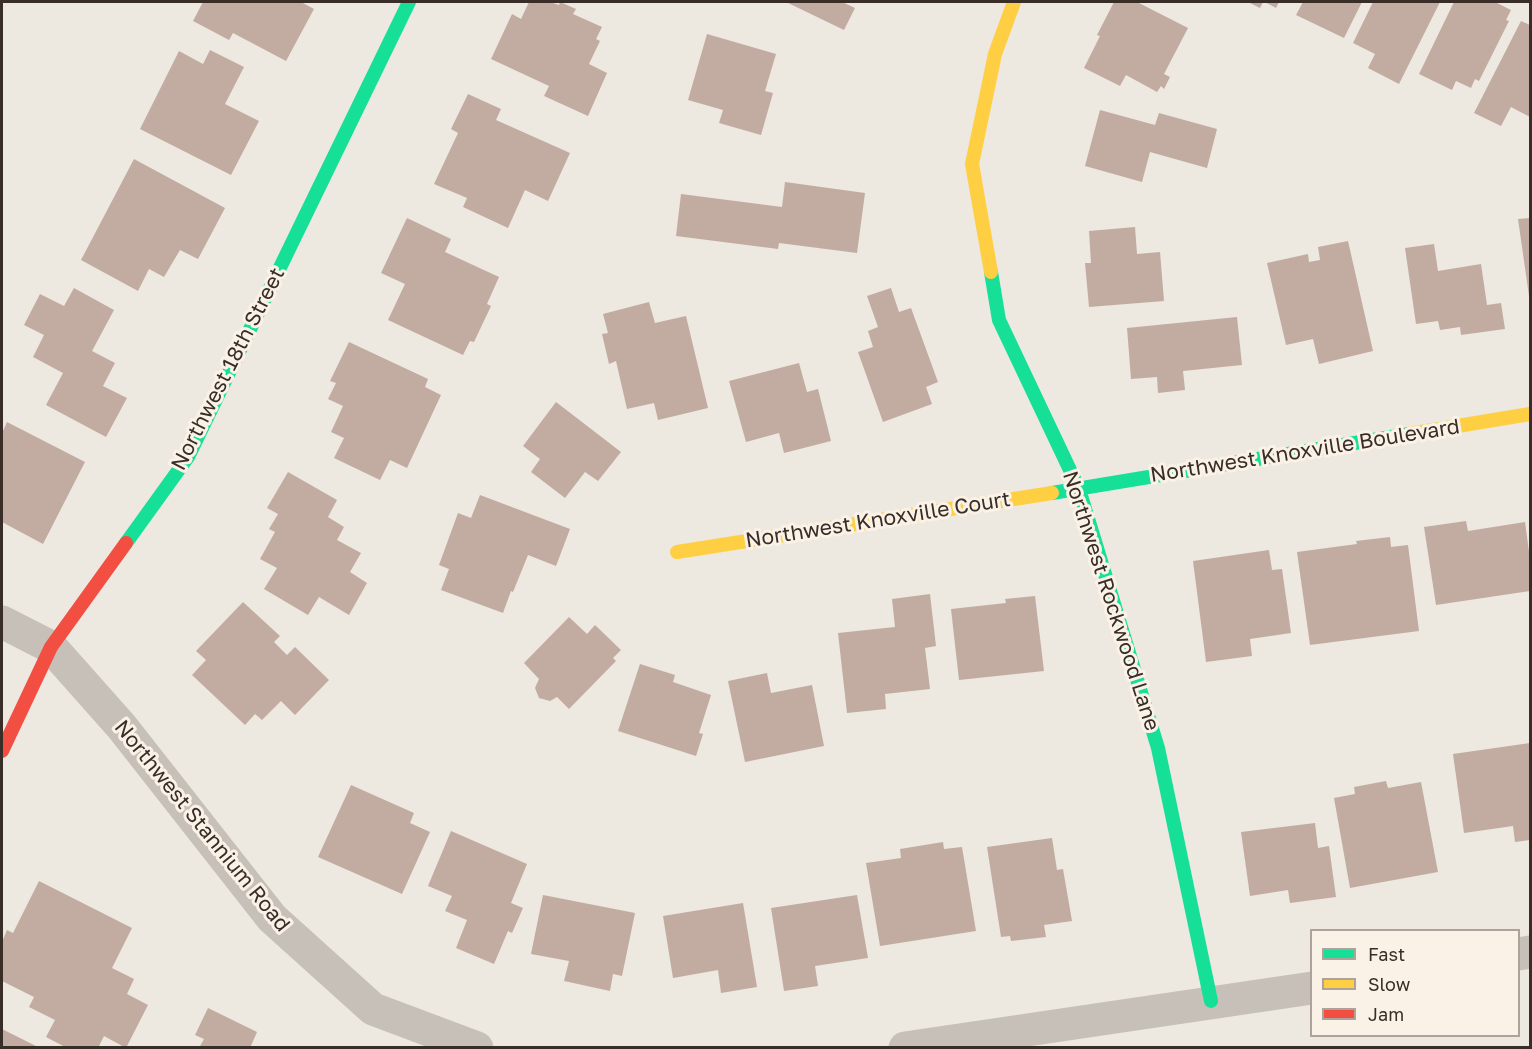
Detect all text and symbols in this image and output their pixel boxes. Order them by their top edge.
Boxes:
street label: Northwest 18th Street [166,264,290,474]
street label: Northwest Knoxville Boulevard [1148,414,1462,488]
street label: Northwest Rockwood Lane [1057,468,1165,734]
street label: Northwest Knoxville Court [744,487,1012,553]
street label: Northwest Stannium Road [109,715,295,937]
legend [1310,929,1520,1037]
text: Fast [1368,943,1405,965]
text: Slow [1368,973,1410,995]
text: Jam [1368,1003,1404,1025]

